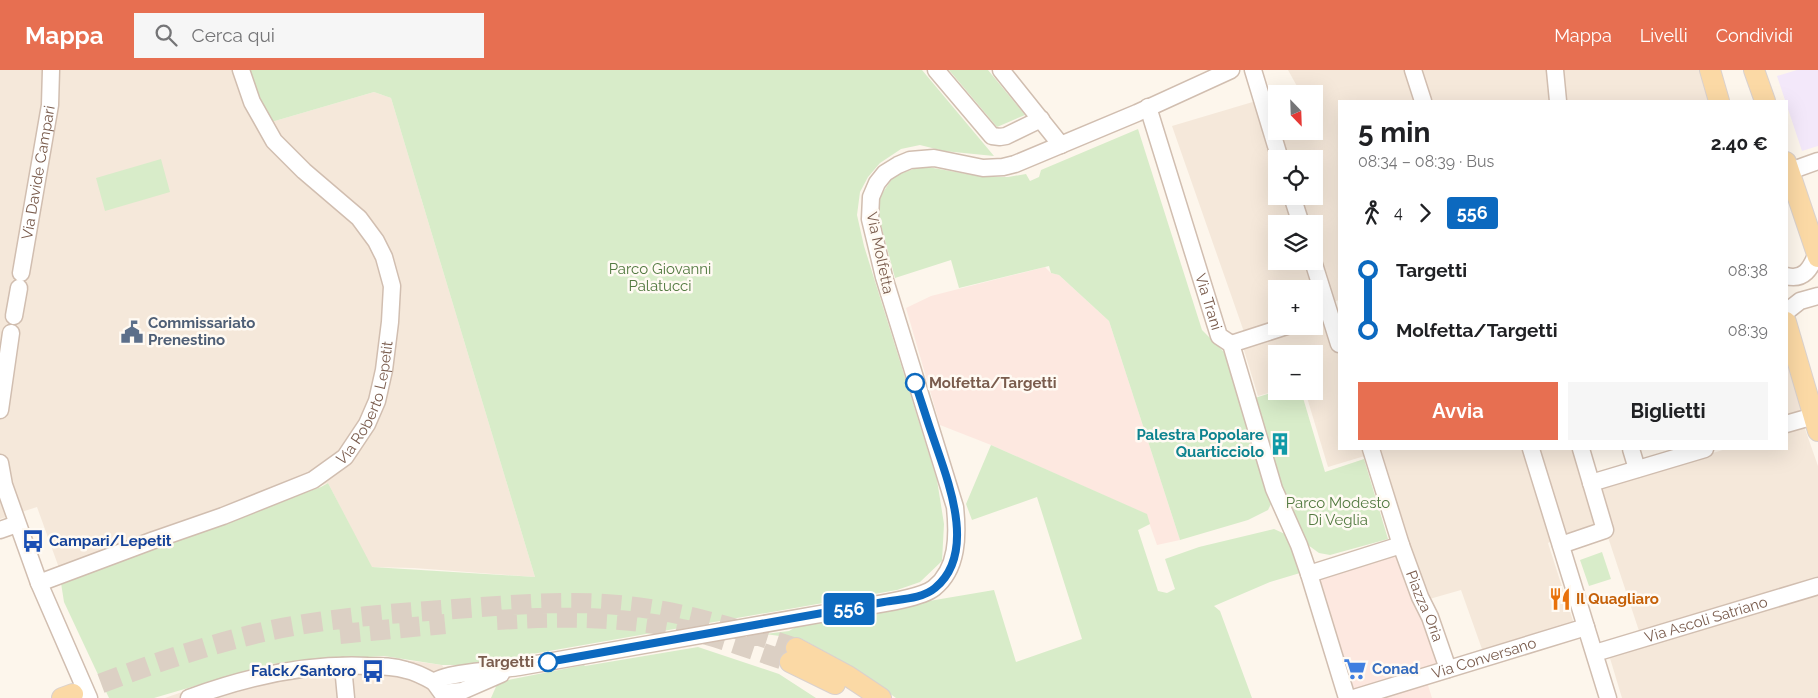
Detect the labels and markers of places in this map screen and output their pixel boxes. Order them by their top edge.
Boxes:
place label: Commissariato Prenestino [148,314,255,349]
public building icon: Commissariato Prenestino [119,319,145,345]
marker: Molfetta/Targetti [905,373,925,393]
place label: Molfetta/Targetti [929,374,1057,392]
place label: Palestra Popolare Quarticciolo [1136,426,1264,461]
building icon: Palestra Popolare Quarticciolo [1267,431,1293,457]
bus stop icon: Campari/Lepetit [20,528,46,554]
place label: Campari/Lepetit [49,532,172,550]
restaurant icon: Il Quagliaro [1547,586,1573,612]
place label: Il Quagliaro [1576,590,1659,608]
marker: Targetti [538,652,558,672]
place label: Targetti [478,653,534,671]
supermarket icon: Conad [1342,656,1368,682]
bus stop icon: Falck/Santoro [360,658,386,684]
place label: Conad [1372,660,1419,678]
place label: Falck/Santoro [251,662,356,680]

